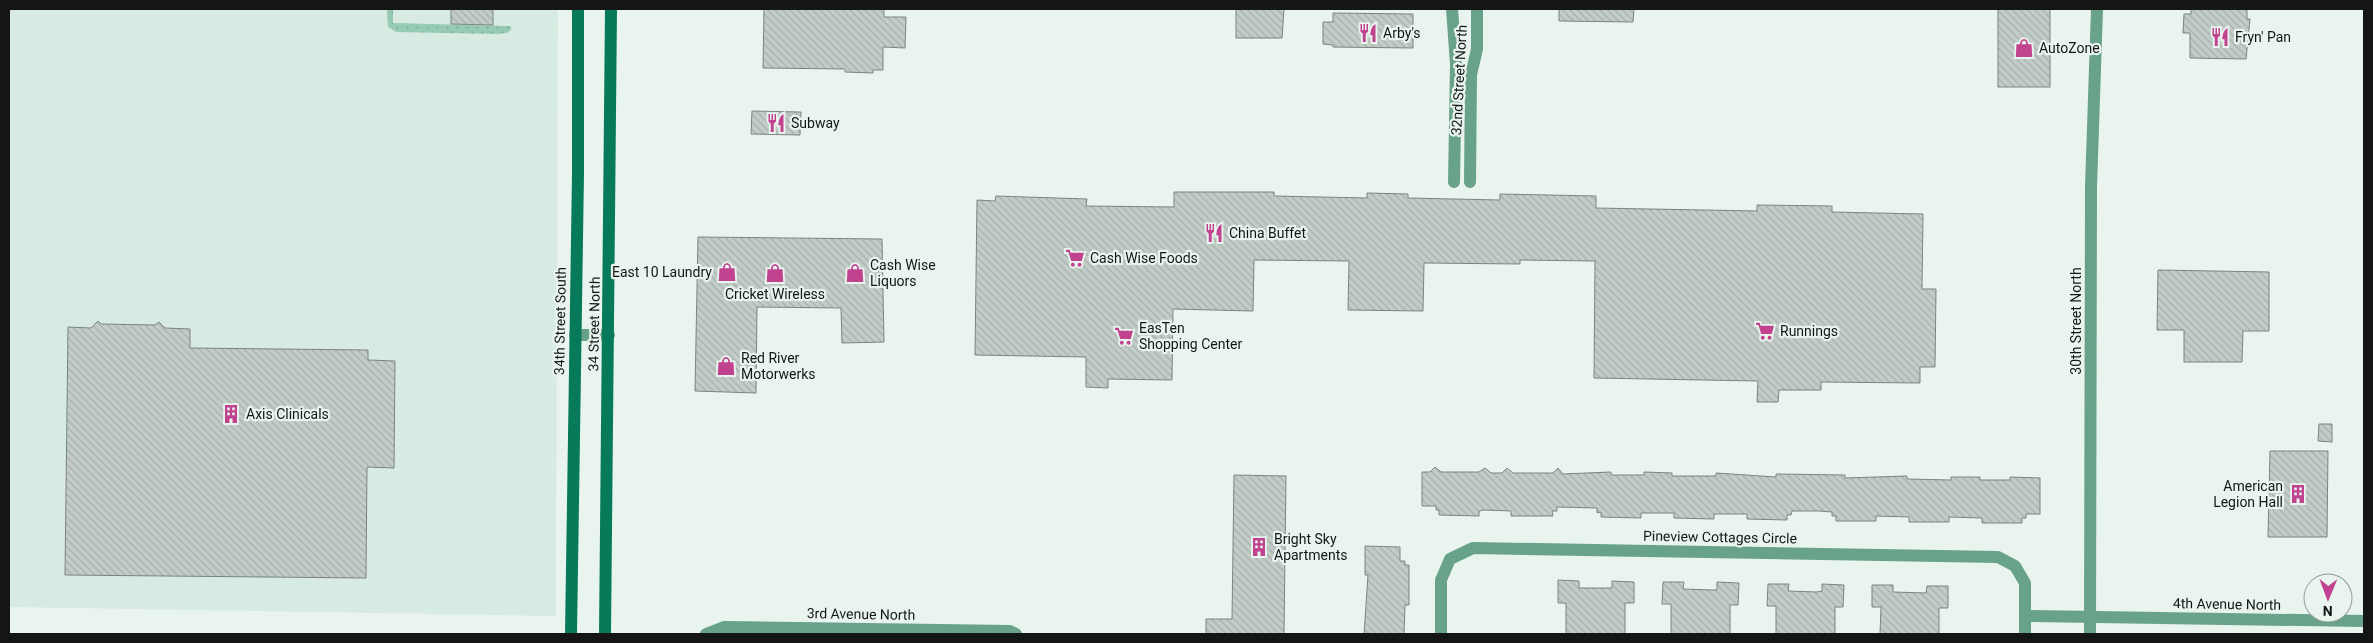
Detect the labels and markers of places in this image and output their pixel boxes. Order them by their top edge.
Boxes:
restaurant icon: Arby's [1357,22,1379,44]
place label: Arby's [1383,25,1421,41]
restaurant icon: Fryn' Pan [2209,26,2231,48]
place label: Fryn' Pan [2235,29,2291,45]
shop icon: AutoZone [2013,37,2035,59]
place label: AutoZone [2039,40,2100,56]
restaurant icon: Subway [765,112,787,134]
place label: Subway [791,115,840,131]
restaurant icon: China Buffet [1203,222,1225,244]
place label: China Buffet [1229,225,1306,241]
supermarket icon: Cash Wise Foods [1064,247,1086,269]
place label: Cash Wise Foods [1090,250,1198,266]
place label: Cash Wise Liquors [870,257,936,289]
shop icon: East 10 Laundry [716,261,738,283]
shop icon: Cricket Wireless [764,262,786,284]
shop icon: Cash Wise Liquors [844,262,866,284]
place label: East 10 Laundry [612,264,712,280]
place label: Cricket Wireless [725,286,825,302]
place label: EasTen Shopping Center [1139,320,1242,352]
supermarket icon: Runnings [1754,320,1776,342]
place label: Runnings [1780,323,1838,339]
supermarket icon: EasTen Shopping Center [1113,325,1135,347]
place label: Red River Motorwerks [741,350,816,382]
shop icon: Red River Motorwerks [715,355,737,377]
building icon: Axis Clinicals [220,403,242,425]
place label: Axis Clinicals [246,406,329,422]
place label: American Legion Hall [2213,478,2283,510]
building icon: American Legion Hall [2287,483,2309,505]
place label: Bright Sky Apartments [1274,531,1348,563]
building icon: Bright Sky Apartments [1248,536,1270,558]

